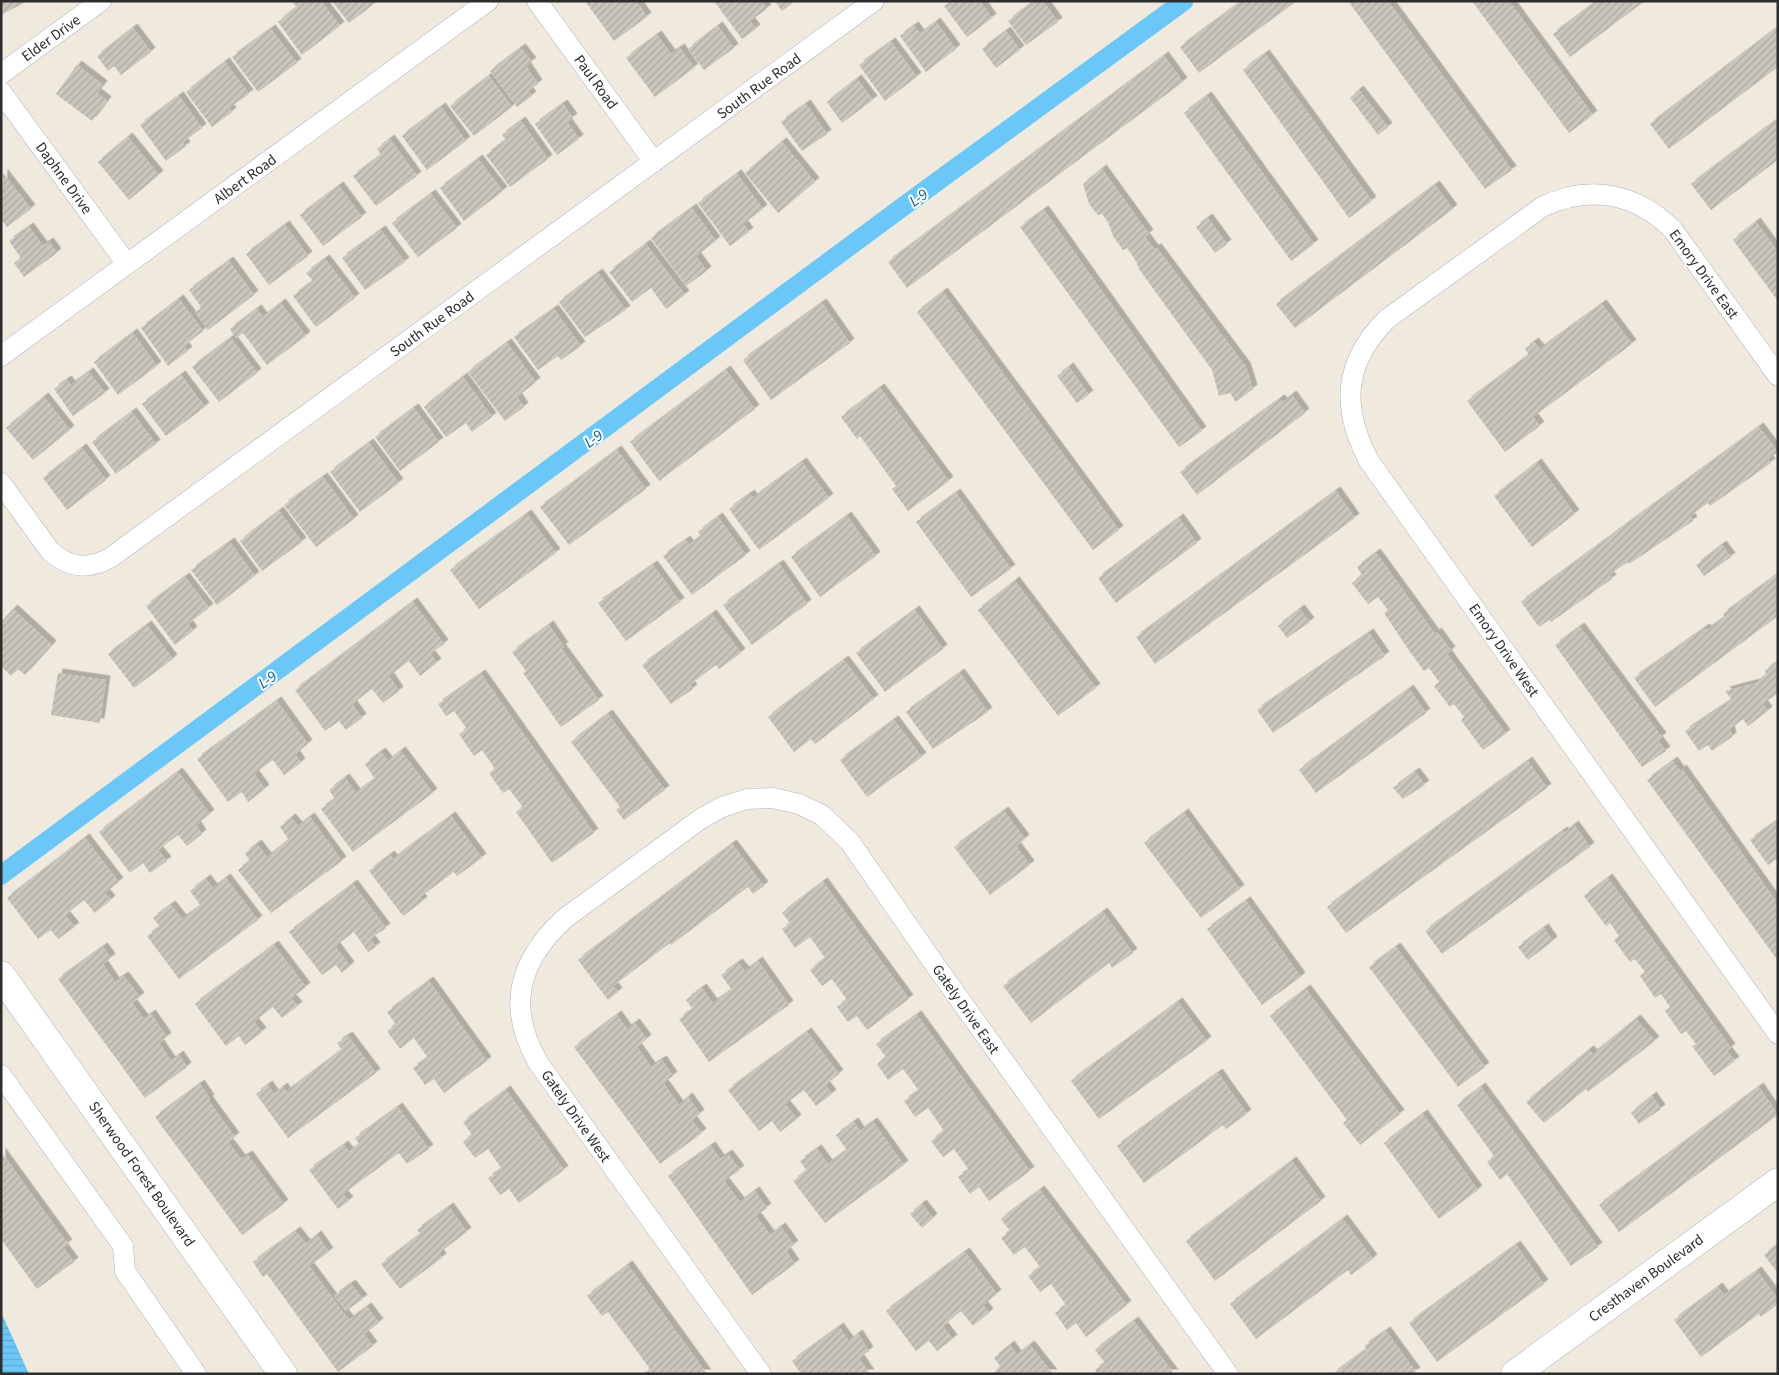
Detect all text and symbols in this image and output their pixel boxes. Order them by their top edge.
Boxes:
street label: Elder Drive [18,10,85,67]
street label: South Rue Road [713,49,806,124]
street label: Paul Road [569,51,622,114]
street label: Daphne Drive [30,138,97,219]
street label: Albert Road [210,149,281,209]
water label: L-9 [905,183,933,212]
street label: Emory Drive East [1664,225,1743,323]
street label: South Rue Road [386,287,479,362]
water label: L-9 [580,424,608,453]
street label: Emory Drive West [1463,599,1544,701]
water label: L-9 [254,665,282,694]
street label: Gately Drive East [927,960,1004,1058]
street label: Gately Drive West [536,1066,615,1167]
street label: Sherwood Forest Boulevard [83,1097,200,1251]
street label: Cresthaven Boulevard [1584,1229,1708,1327]

